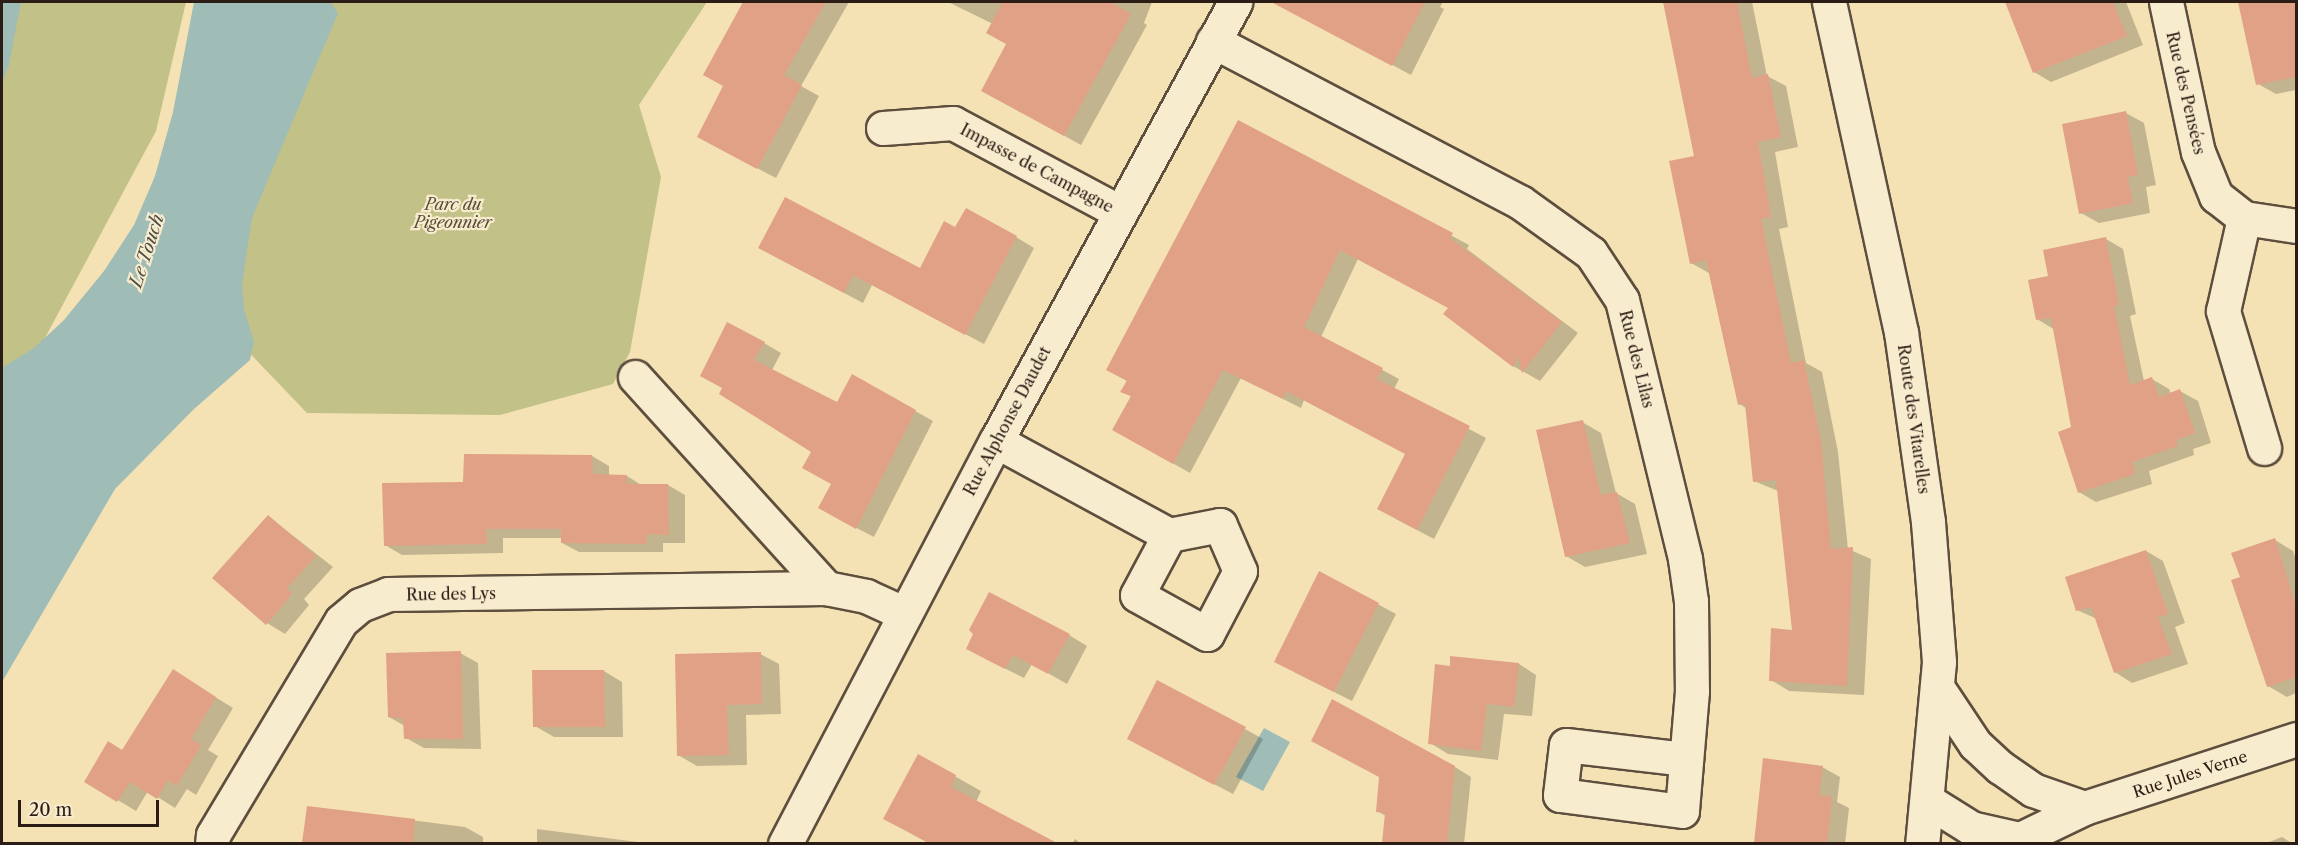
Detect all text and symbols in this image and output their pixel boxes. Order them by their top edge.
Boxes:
street label: Rue des Pensées [2163,30,2209,156]
street label: Impasse de Campagne [957,119,1117,217]
park label: Parc du Pigeonnier [414,194,492,232]
water label: Le Touch [125,212,169,290]
street label: Rue des Lilas [1616,308,1658,410]
street label: Rue Alphonse Daudet [959,343,1055,499]
street label: Route des Vitarelles [1894,343,1934,495]
street label: Rue des Lys [406,584,496,604]
street label: Rue Jules Verne [2130,746,2250,802]
scale bar [21,788,162,826]
text: 20 m [29,799,72,821]

